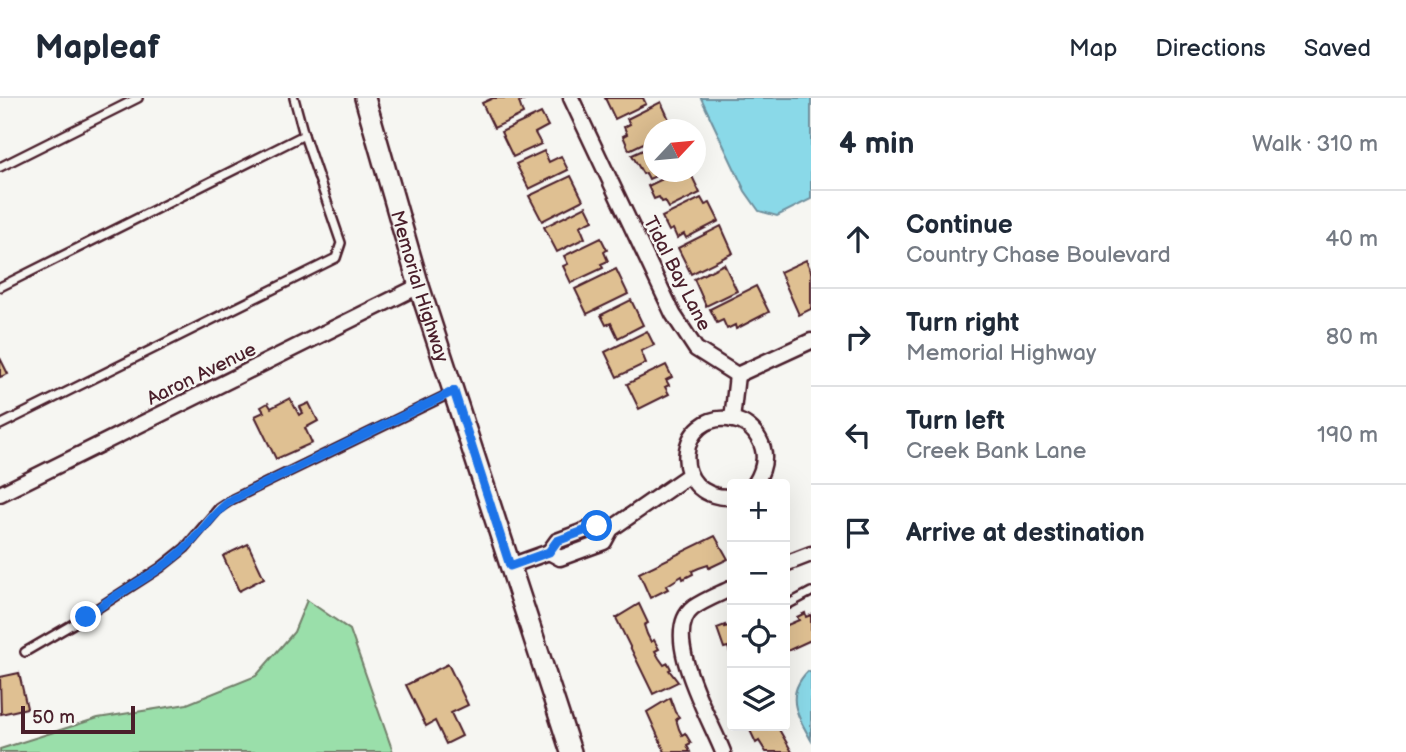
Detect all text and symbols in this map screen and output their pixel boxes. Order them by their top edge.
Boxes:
text: Mapleaf [35,28,160,68]
text: Map [1069,34,1117,63]
text: Directions [1155,34,1266,63]
text: Saved [1304,34,1371,63]
north arrow [643,119,706,182]
text: 4 min [839,126,914,162]
text: Walk · 310 m [1252,130,1378,158]
street label: Memorial Highway [385,208,453,366]
text: Continue [906,210,1013,241]
street label: Tidal Bay Lane [638,213,715,335]
icon: ahead [839,220,877,258]
text: 40 m [1325,225,1378,253]
text: Country Chase Boulevard [906,241,1171,269]
text: Turn right [906,308,1019,339]
icon: right [839,318,877,356]
text: 80 m [1326,323,1378,351]
street label: Aaron Avenue [143,338,260,411]
text: Memorial Highway [906,339,1096,367]
text: Turn left [906,406,1005,437]
icon: left [839,416,877,454]
text: 190 m [1317,421,1378,449]
text: Creek Bank Lane [906,437,1086,465]
map controls [727,479,790,731]
button: + [727,479,790,542]
route start [581,510,612,541]
icon: arrive [839,514,877,552]
text: Arrive at destination [906,518,1145,549]
button: − [727,542,790,605]
route end [70,601,101,632]
button: locate [727,605,790,668]
button: layers [727,668,790,731]
scale bar [21,703,135,735]
text: 50 m [32,706,75,729]

